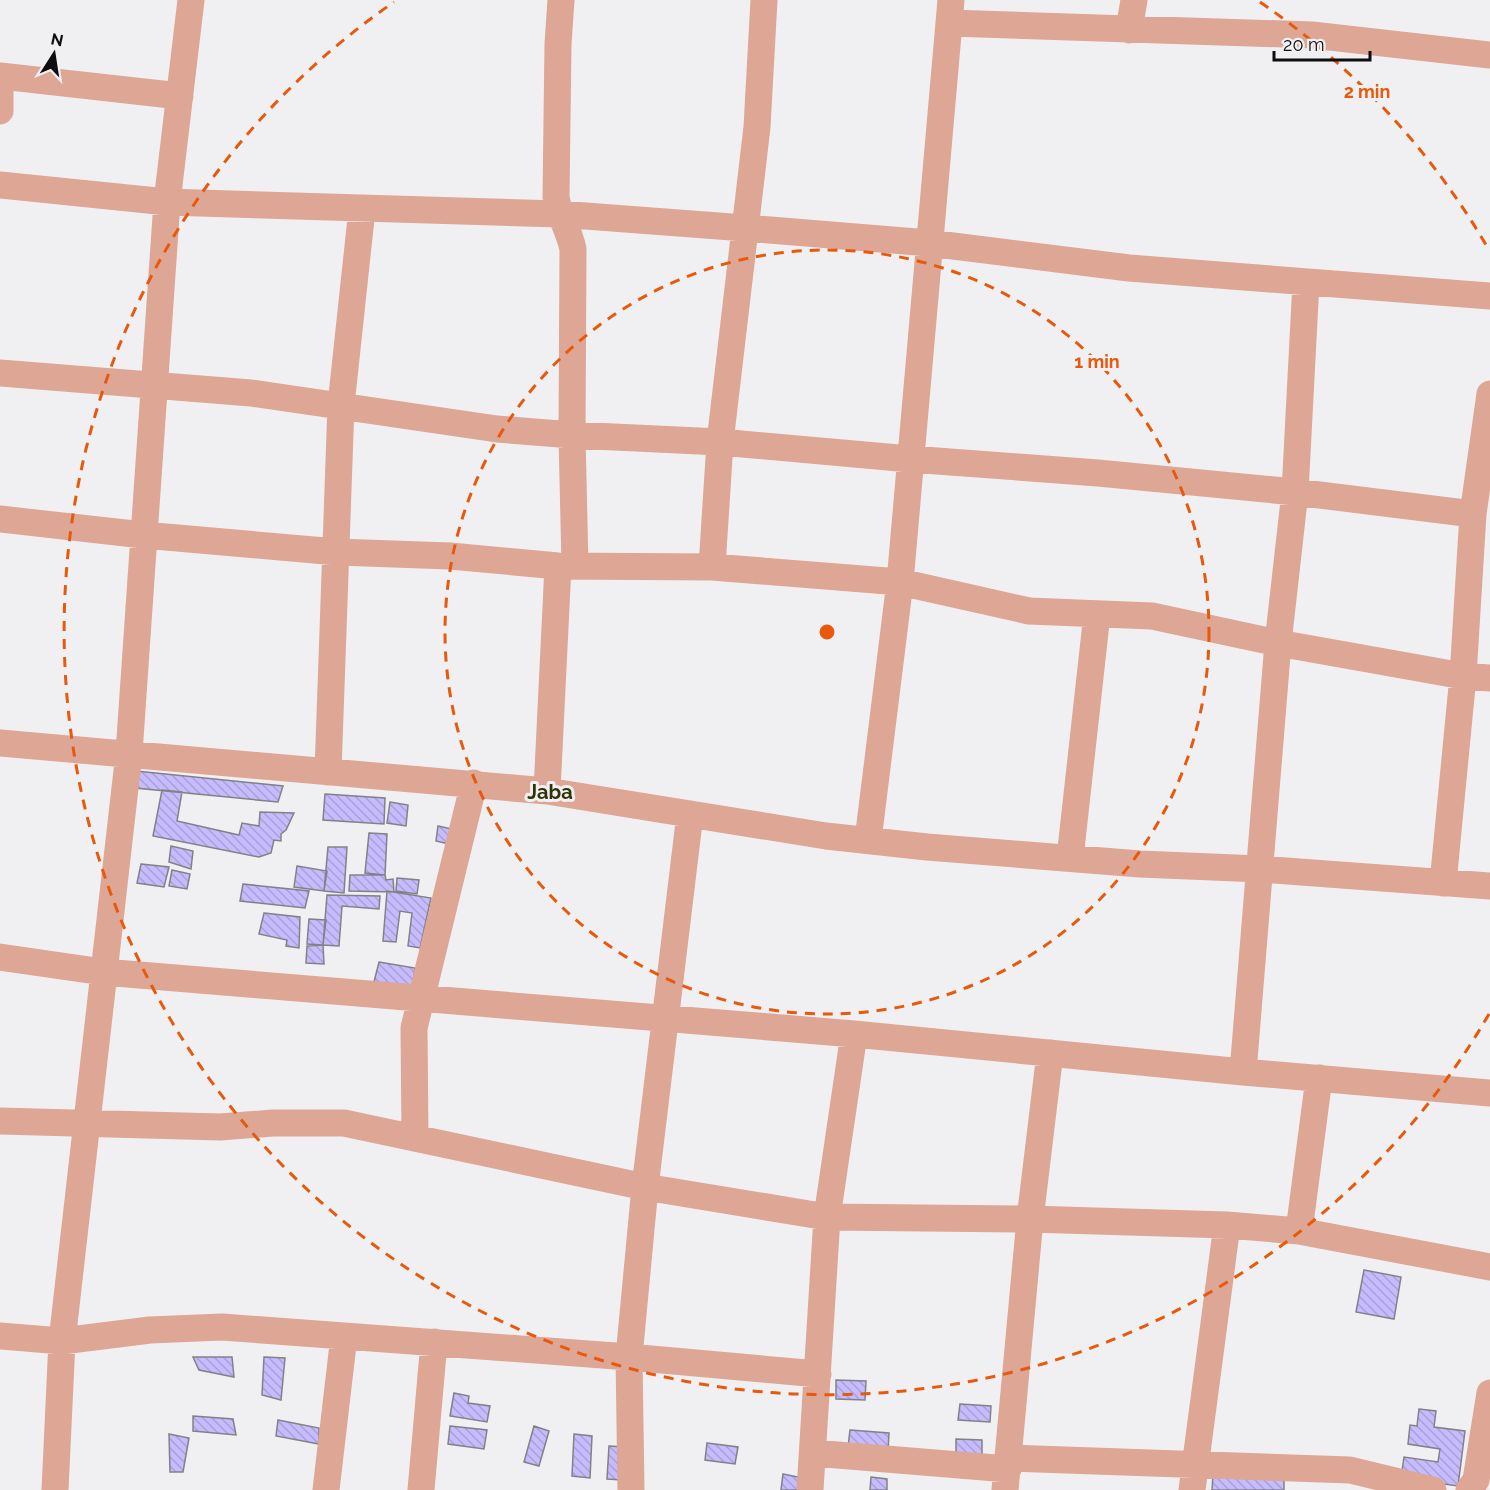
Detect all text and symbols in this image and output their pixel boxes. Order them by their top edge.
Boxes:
north arrow [24,24,84,84]
scale bar [1274,24,1370,62]
text: N [49,29,65,50]
text: 20 m [1283,34,1325,55]
text: 2 min [1344,81,1390,102]
text: 1 min [1074,351,1120,372]
centre of rings [817,622,837,642]
district label: Jaba [527,780,573,804]

